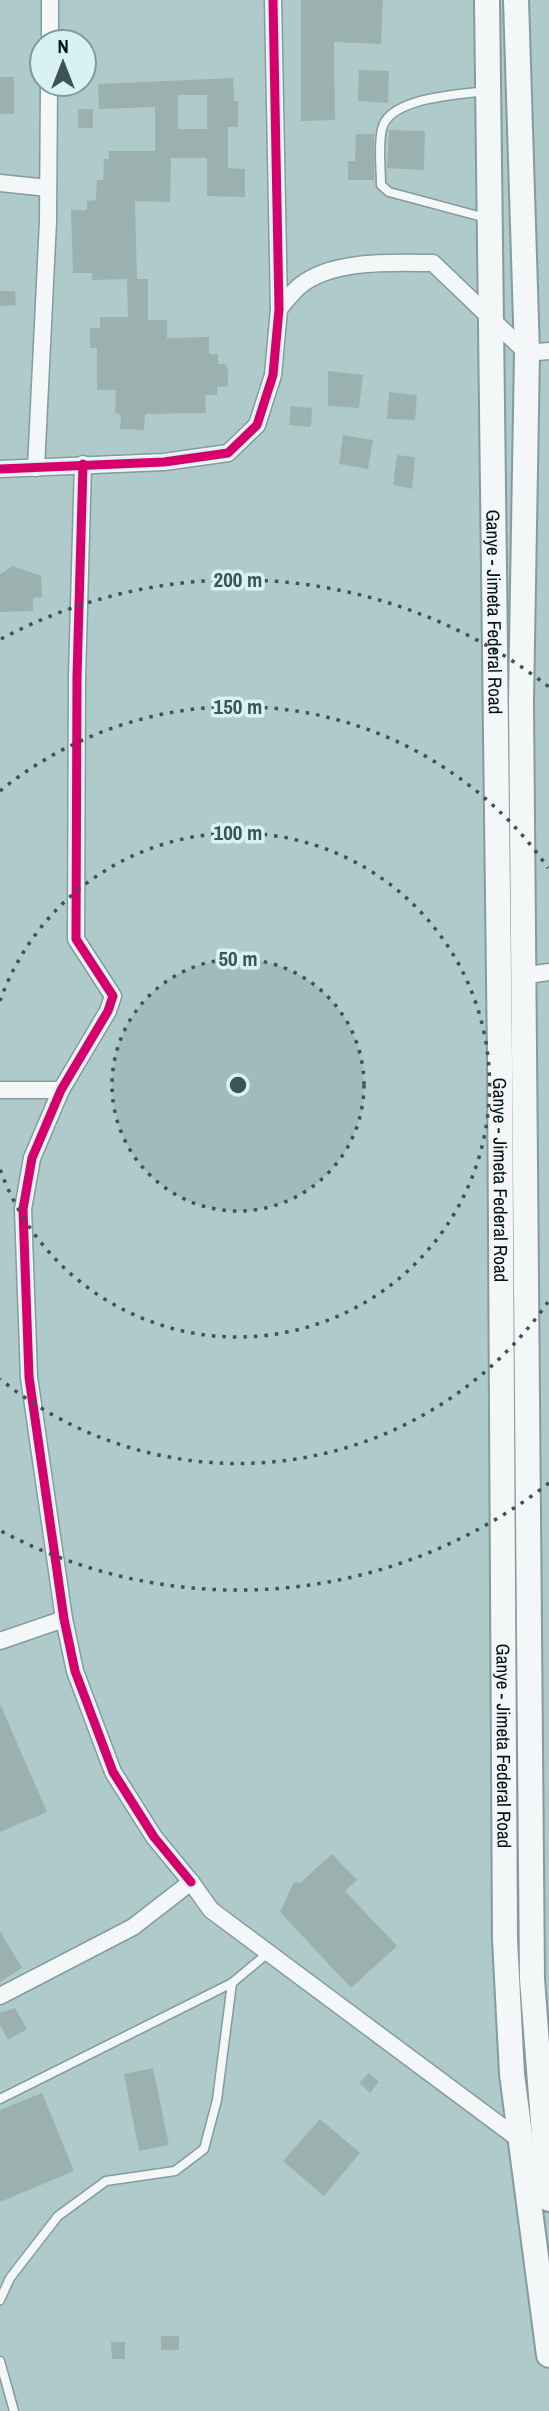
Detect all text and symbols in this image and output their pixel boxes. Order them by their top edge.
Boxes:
north arrow [28,28,98,98]
text: N [57,33,69,59]
street label: Ganye - Jimeta Federal Road [480,509,509,714]
text: 200 m [214,565,262,594]
text: 150 m [214,692,262,721]
text: 100 m [214,818,262,847]
text: 50 m [218,944,258,973]
centre of rings [226,1073,250,1097]
street label: Ganye - Jimeta Federal Road [487,1078,514,1282]
street label: Ganye - Jimeta Federal Road [490,1643,517,1848]

